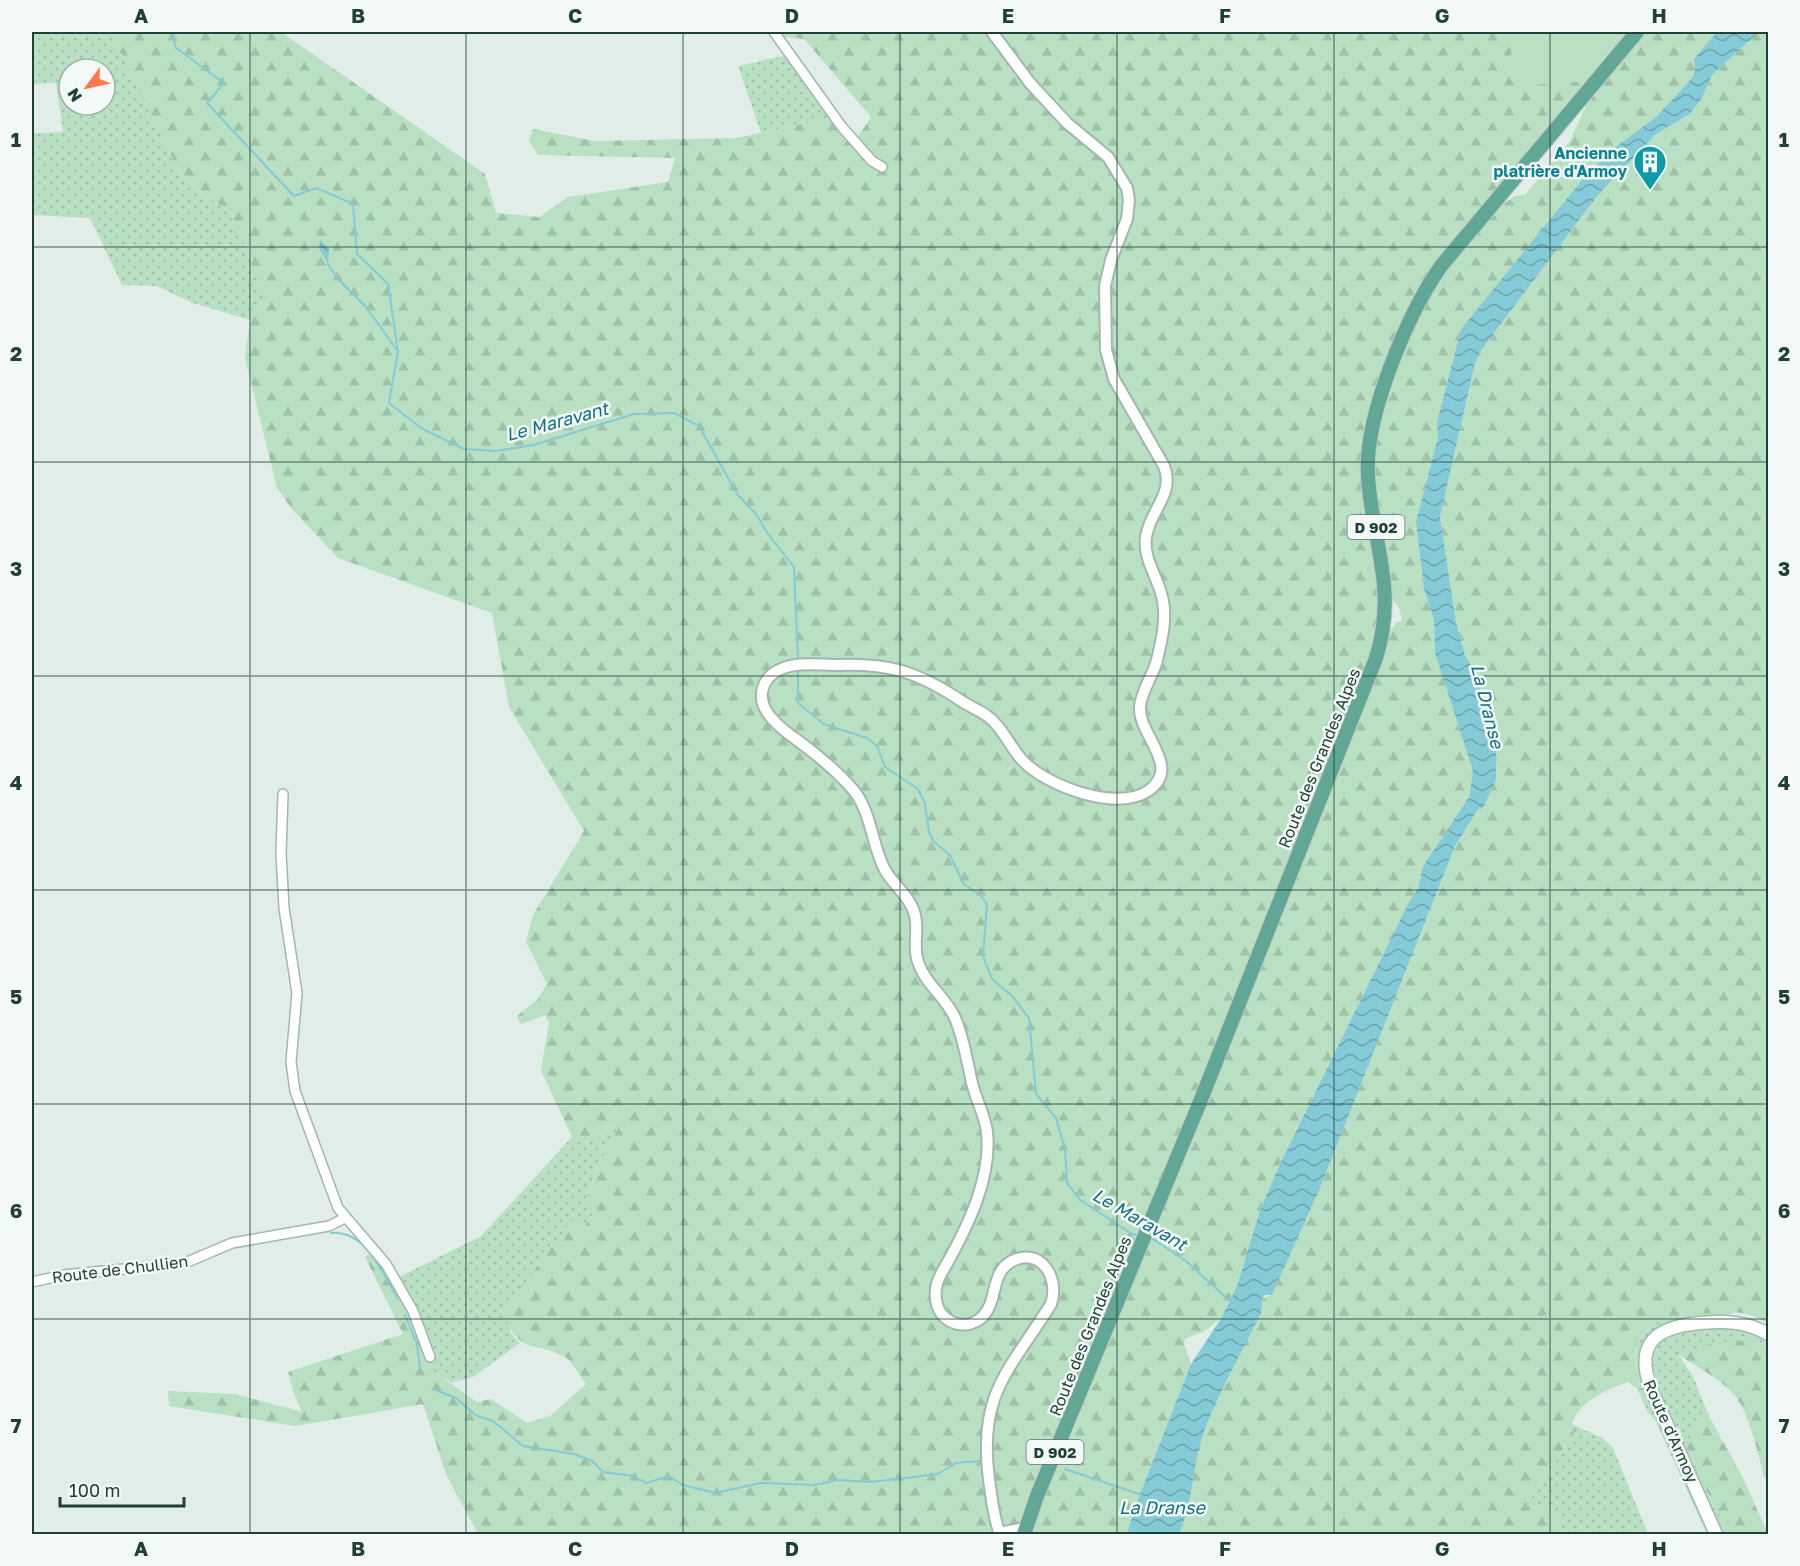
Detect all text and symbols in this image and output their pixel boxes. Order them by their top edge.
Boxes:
text: A [134,3,148,27]
text: B [351,3,365,27]
text: C [568,3,582,27]
text: D [785,3,799,27]
text: E [1002,3,1014,27]
text: F [1219,3,1231,27]
text: G [1435,3,1449,27]
text: H [1651,3,1667,27]
north arrow [57,57,117,117]
text: N [63,85,86,106]
text: 1 [11,127,21,151]
text: 1 [1779,127,1789,151]
place label: Ancienne platrière d'Armoy [1494,143,1627,181]
building icon: Ancienne platrière d'Armoy [1632,144,1668,191]
text: 2 [10,341,22,365]
text: 2 [1778,341,1790,365]
water label: Le Maravant [503,396,612,445]
road number: D 902 [1348,515,1404,539]
text: 3 [10,556,22,580]
text: 3 [1778,556,1790,580]
water label: La Dranse [1467,662,1509,752]
street label: Route des Grandes Alpes [1274,665,1364,851]
text: 4 [10,770,22,794]
text: 4 [1778,770,1790,794]
text: 5 [10,984,22,1008]
text: 5 [1778,984,1790,1008]
water label: Le Maravant [1089,1183,1193,1256]
text: 6 [10,1198,22,1222]
text: 6 [1778,1198,1790,1222]
street label: Route des Grandes Alpes [1045,1233,1135,1419]
street label: Route de Chullien [51,1251,189,1287]
street label: Route d'Armoy [1639,1376,1703,1486]
text: 7 [11,1413,22,1437]
text: 7 [1779,1413,1790,1437]
road number: D 902 [1026,1440,1084,1464]
scale bar [60,1470,184,1508]
text: 100 m [69,1479,120,1501]
water label: La Dranse [1119,1496,1206,1518]
text: A [134,1536,148,1560]
text: B [351,1536,365,1560]
text: C [568,1536,582,1560]
text: D [785,1536,799,1560]
text: E [1002,1536,1014,1560]
text: F [1219,1536,1231,1560]
text: G [1435,1536,1449,1560]
text: H [1651,1536,1667,1560]

